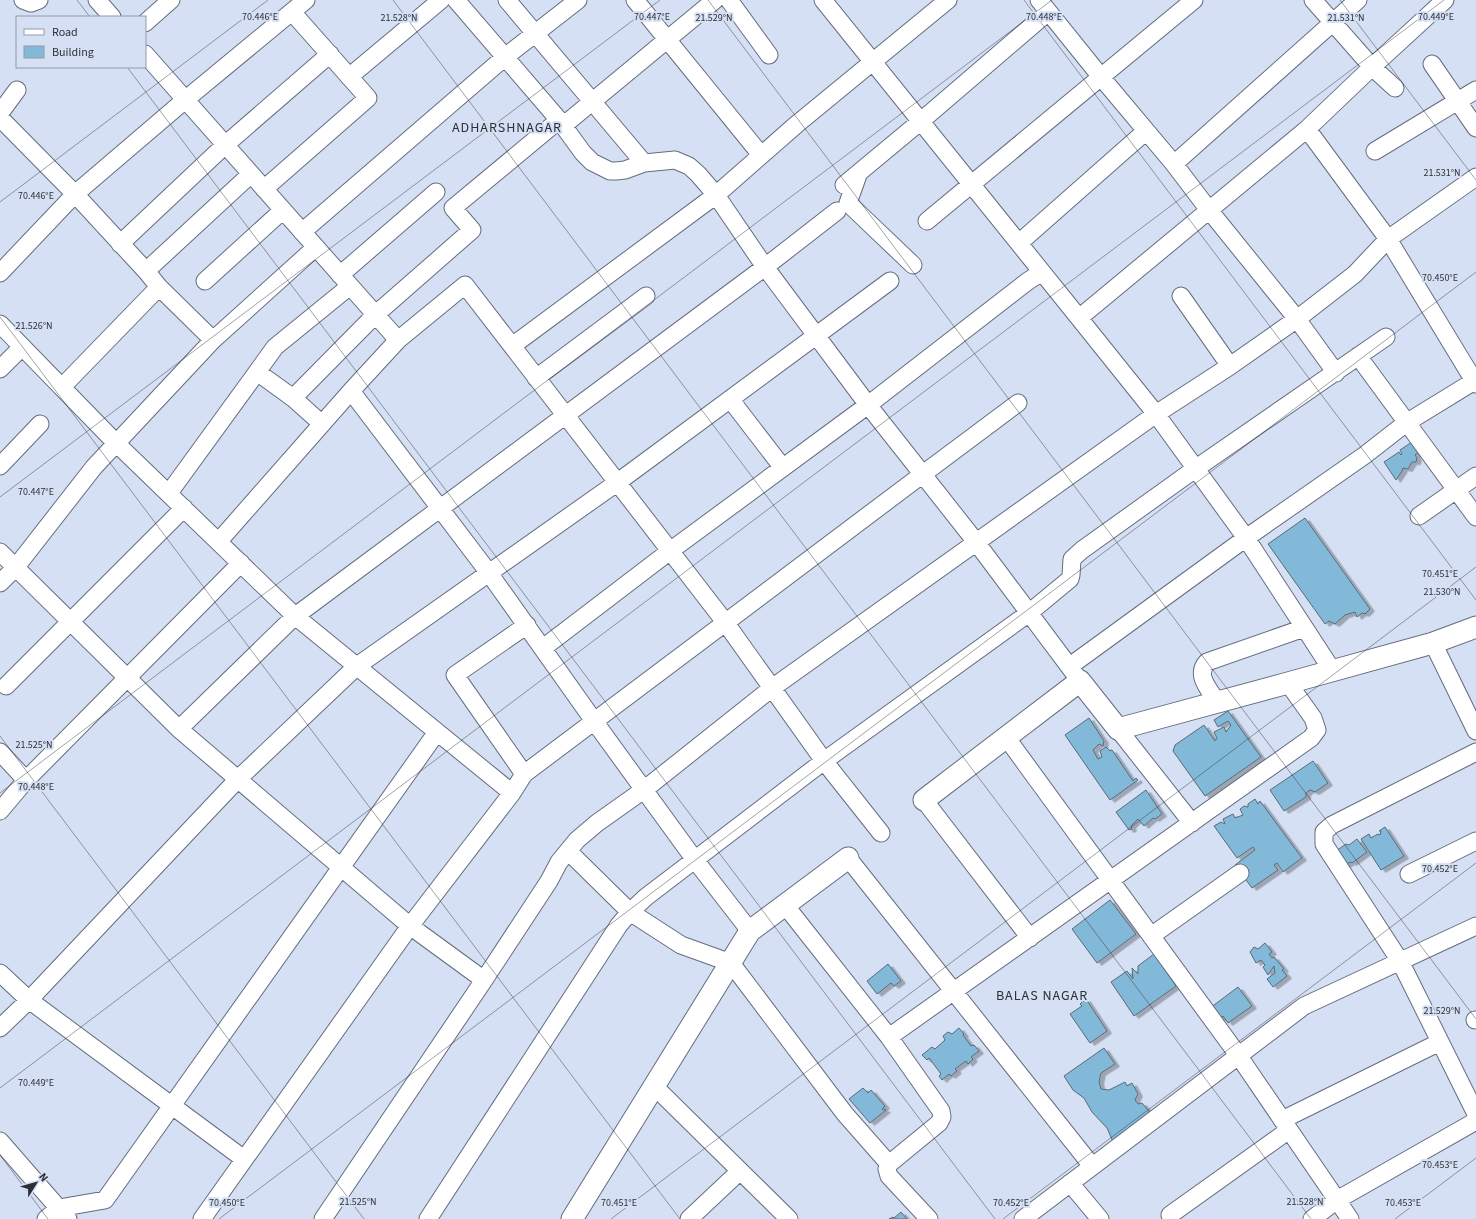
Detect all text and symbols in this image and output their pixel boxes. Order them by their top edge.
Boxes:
text: 70.446°E [242,10,278,24]
text: 70.447°E [634,10,670,24]
text: 70.448°E [1026,10,1062,24]
text: 70.449°E [1418,10,1454,24]
text: 21.528°N [380,11,418,25]
text: 21.529°N [695,11,733,25]
text: 21.531°N [1327,11,1365,25]
legend [16,16,146,68]
text: Road [52,24,78,41]
text: Building [52,44,94,61]
district label: ADHARSHNAGAR [452,118,562,138]
text: 21.531°N [1423,166,1461,180]
text: 70.446°E [18,189,54,203]
text: 70.450°E [1422,271,1458,285]
text: 21.526°N [15,319,53,333]
text: 70.447°E [18,485,54,499]
text: 70.451°E [1422,567,1458,581]
text: 21.530°N [1423,585,1461,599]
text: 21.525°N [15,738,53,752]
text: 70.448°E [18,780,54,794]
text: 70.452°E [1422,862,1458,876]
district label: BALAS NAGAR [996,986,1088,1006]
text: 21.529°N [1423,1004,1461,1018]
text: 70.449°E [18,1076,54,1090]
text: 70.453°E [1422,1158,1458,1172]
north arrow [16,1163,56,1203]
text: N [35,1170,52,1185]
text: 21.525°N [339,1195,377,1209]
text: 21.528°N [1286,1195,1324,1209]
text: 70.450°E [209,1196,245,1210]
text: 70.451°E [601,1196,637,1210]
text: 70.452°E [993,1196,1029,1210]
text: 70.453°E [1385,1196,1421,1210]

